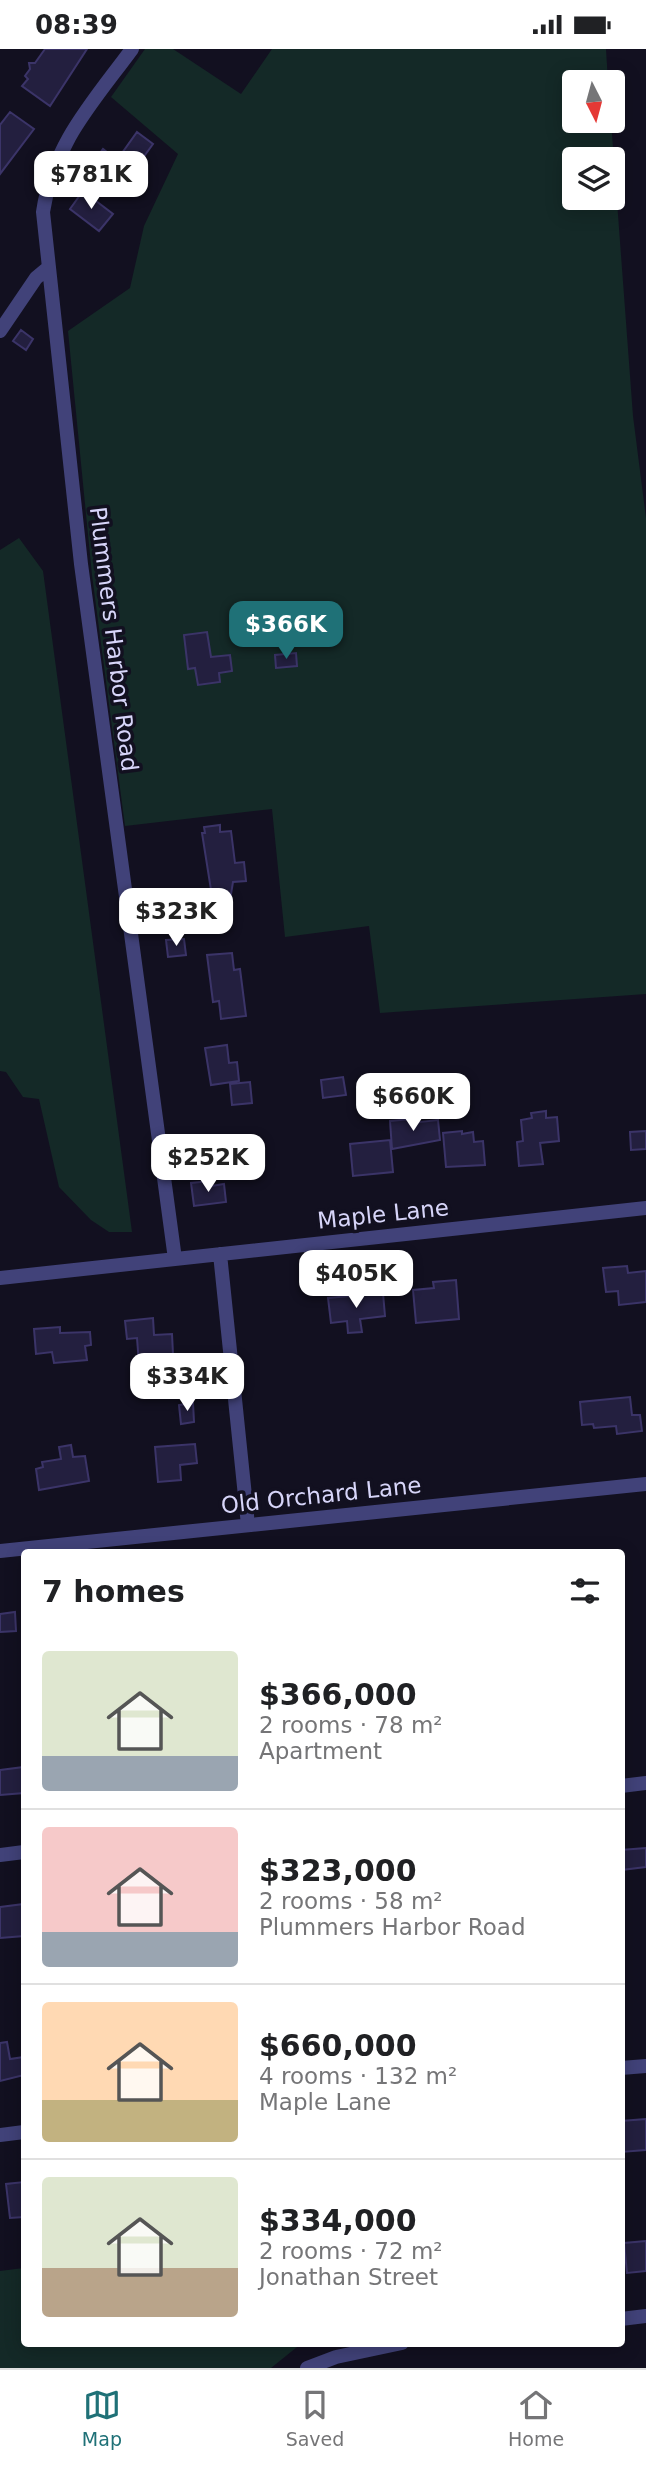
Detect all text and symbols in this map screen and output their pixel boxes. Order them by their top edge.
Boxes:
text: 08:39 [35,10,118,40]
north arrow [562,70,625,133]
map controls [562,70,625,210]
button: layers [562,147,625,210]
pin: $781K [42,151,140,211]
text: $781K [50,161,132,187]
street label: Plummers Harbor Road [85,505,143,773]
pin: $366K [237,601,335,661]
text: $366K [245,611,327,637]
pin: $323K [127,888,225,948]
text: $323K [135,898,217,924]
pin: $660K [364,1073,462,1133]
text: $660K [372,1083,454,1109]
pin: $252K [159,1135,257,1194]
text: $252K [167,1144,249,1170]
street label: Maple Lane [316,1194,450,1234]
pin: $405K [307,1251,405,1310]
text: $405K [315,1260,397,1286]
pin: $334K [138,1353,236,1413]
text: $334K [146,1363,228,1389]
street label: Old Orchard Lane [220,1472,422,1518]
icon: filters [566,1572,604,1610]
text: 7 homes [42,1574,185,1609]
text: $366,000 [259,1677,417,1712]
icon: home [98,1679,182,1763]
text: 2 rooms · 78 m² [259,1712,443,1738]
text: Apartment [259,1738,382,1764]
text: $323,000 [259,1853,417,1888]
icon: home [98,1855,182,1939]
text: 2 rooms · 58 m² [259,1888,443,1914]
text: Plummers Harbor Road [259,1914,526,1940]
text: $660,000 [259,2028,417,2063]
icon: home [98,2030,182,2114]
text: 4 rooms · 132 m² [259,2063,457,2089]
text: Maple Lane [259,2089,391,2115]
text: $334,000 [259,2203,417,2238]
icon: home [98,2205,182,2289]
text: 2 rooms · 72 m² [259,2238,443,2264]
text: Jonathan Street [259,2264,438,2290]
tab: Map [82,2386,122,2450]
tab: Saved [286,2386,344,2450]
tab: Home [508,2386,564,2450]

